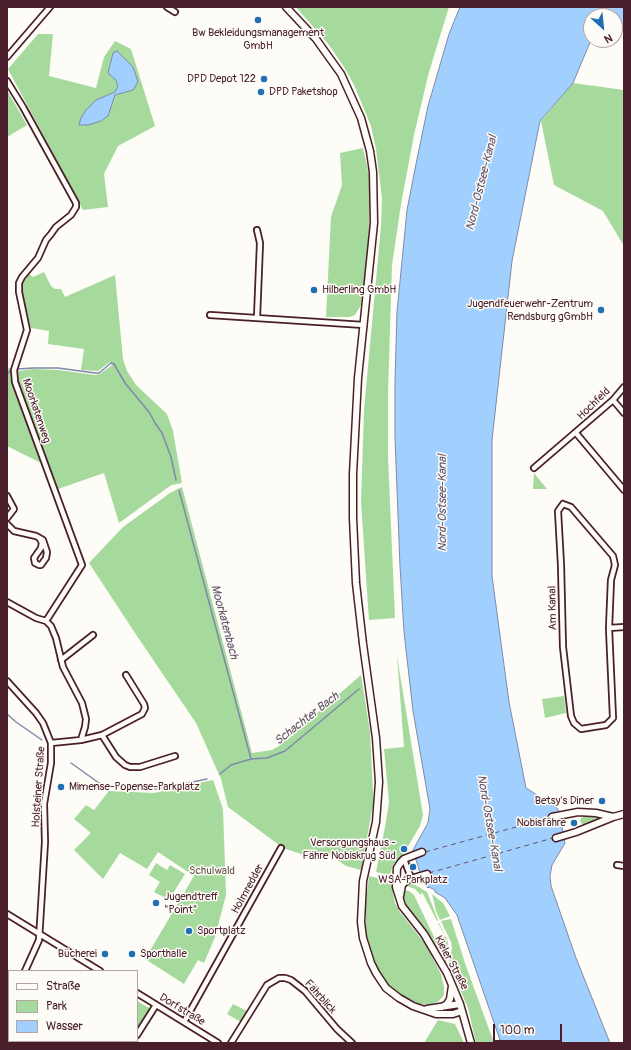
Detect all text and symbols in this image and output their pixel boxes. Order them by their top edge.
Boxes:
north arrow [583,8,623,48]
marker: Bw Bekleidungsmanagement GmbH [253,15,263,25]
place label: Bw Bekleidungsmanagement GmbH [192,26,324,52]
text: N [602,31,614,46]
place label: DPD Depot 122 [187,72,256,86]
marker: DPD Depot 122 [259,74,269,84]
place label: DPD Paketshop [269,85,338,99]
marker: DPD Paketshop [256,87,266,97]
water label: Nord-Ostsee-Kanal [463,134,501,232]
place label: Hilberling GmbH [322,283,396,297]
marker: Hilberling GmbH [309,285,319,295]
place label: Jugendfeuerwehr-Zentrum Rendsburg gGmbH [467,297,593,323]
marker: Jugendfeuerwehr-Zentrum Rendsburg gGmbH [596,305,606,315]
street label: Moorkatenweg [19,377,53,445]
street label: Hochfeld [575,385,613,423]
water label: Nord-Ostsee-Kanal [436,454,450,552]
water label: Moorkatenbach [207,583,241,661]
street label: Am Kanal [546,586,560,630]
water label: Schachter Bach [272,689,342,749]
street label: Holsteiner Straße [30,746,48,828]
water label: Nord-Ostsee-Kanal [473,774,505,872]
place label: Mimense-Popense-Parkplatz [69,780,200,794]
marker: Mimense-Popense-Parkplatz [56,782,66,792]
place label: Betsy's Diner [535,794,594,808]
marker: Betsy's Diner [597,796,607,806]
place label: Nobisfähre [516,816,566,830]
marker: Nobisfähre [569,818,579,828]
place label: Versorgungshaus - Fähre Nobiskrug Süd [302,836,396,862]
marker: Versorgungshaus - Fähre Nobiskrug Süd [399,844,409,854]
street label: Holmredder [229,862,267,916]
marker: WSA-Parkplatz [408,862,418,872]
park label: Schulwald [189,864,235,878]
place label: WSA-Parkplatz [378,873,448,887]
place label: Jugendtreff "Point" [164,890,218,916]
marker: Jugendtreff "Point" [151,898,161,908]
place label: Sportplatz [197,924,246,938]
marker: Sportplatz [184,926,194,936]
street label: Kieler Straße [431,934,471,992]
place label: Bücherei [58,947,97,961]
place label: Sporthalle [140,947,187,961]
marker: Bücherei [100,949,110,959]
marker: Sporthalle [127,949,137,959]
legend [8,970,138,1042]
street label: Fährblick [301,977,339,1017]
text: Straße [46,979,80,994]
street label: Dorfstraße [157,991,207,1029]
text: Park [46,999,67,1014]
scale bar [495,1016,564,1042]
text: Wasser [46,1019,83,1034]
text: 100 m [500,1023,534,1038]

